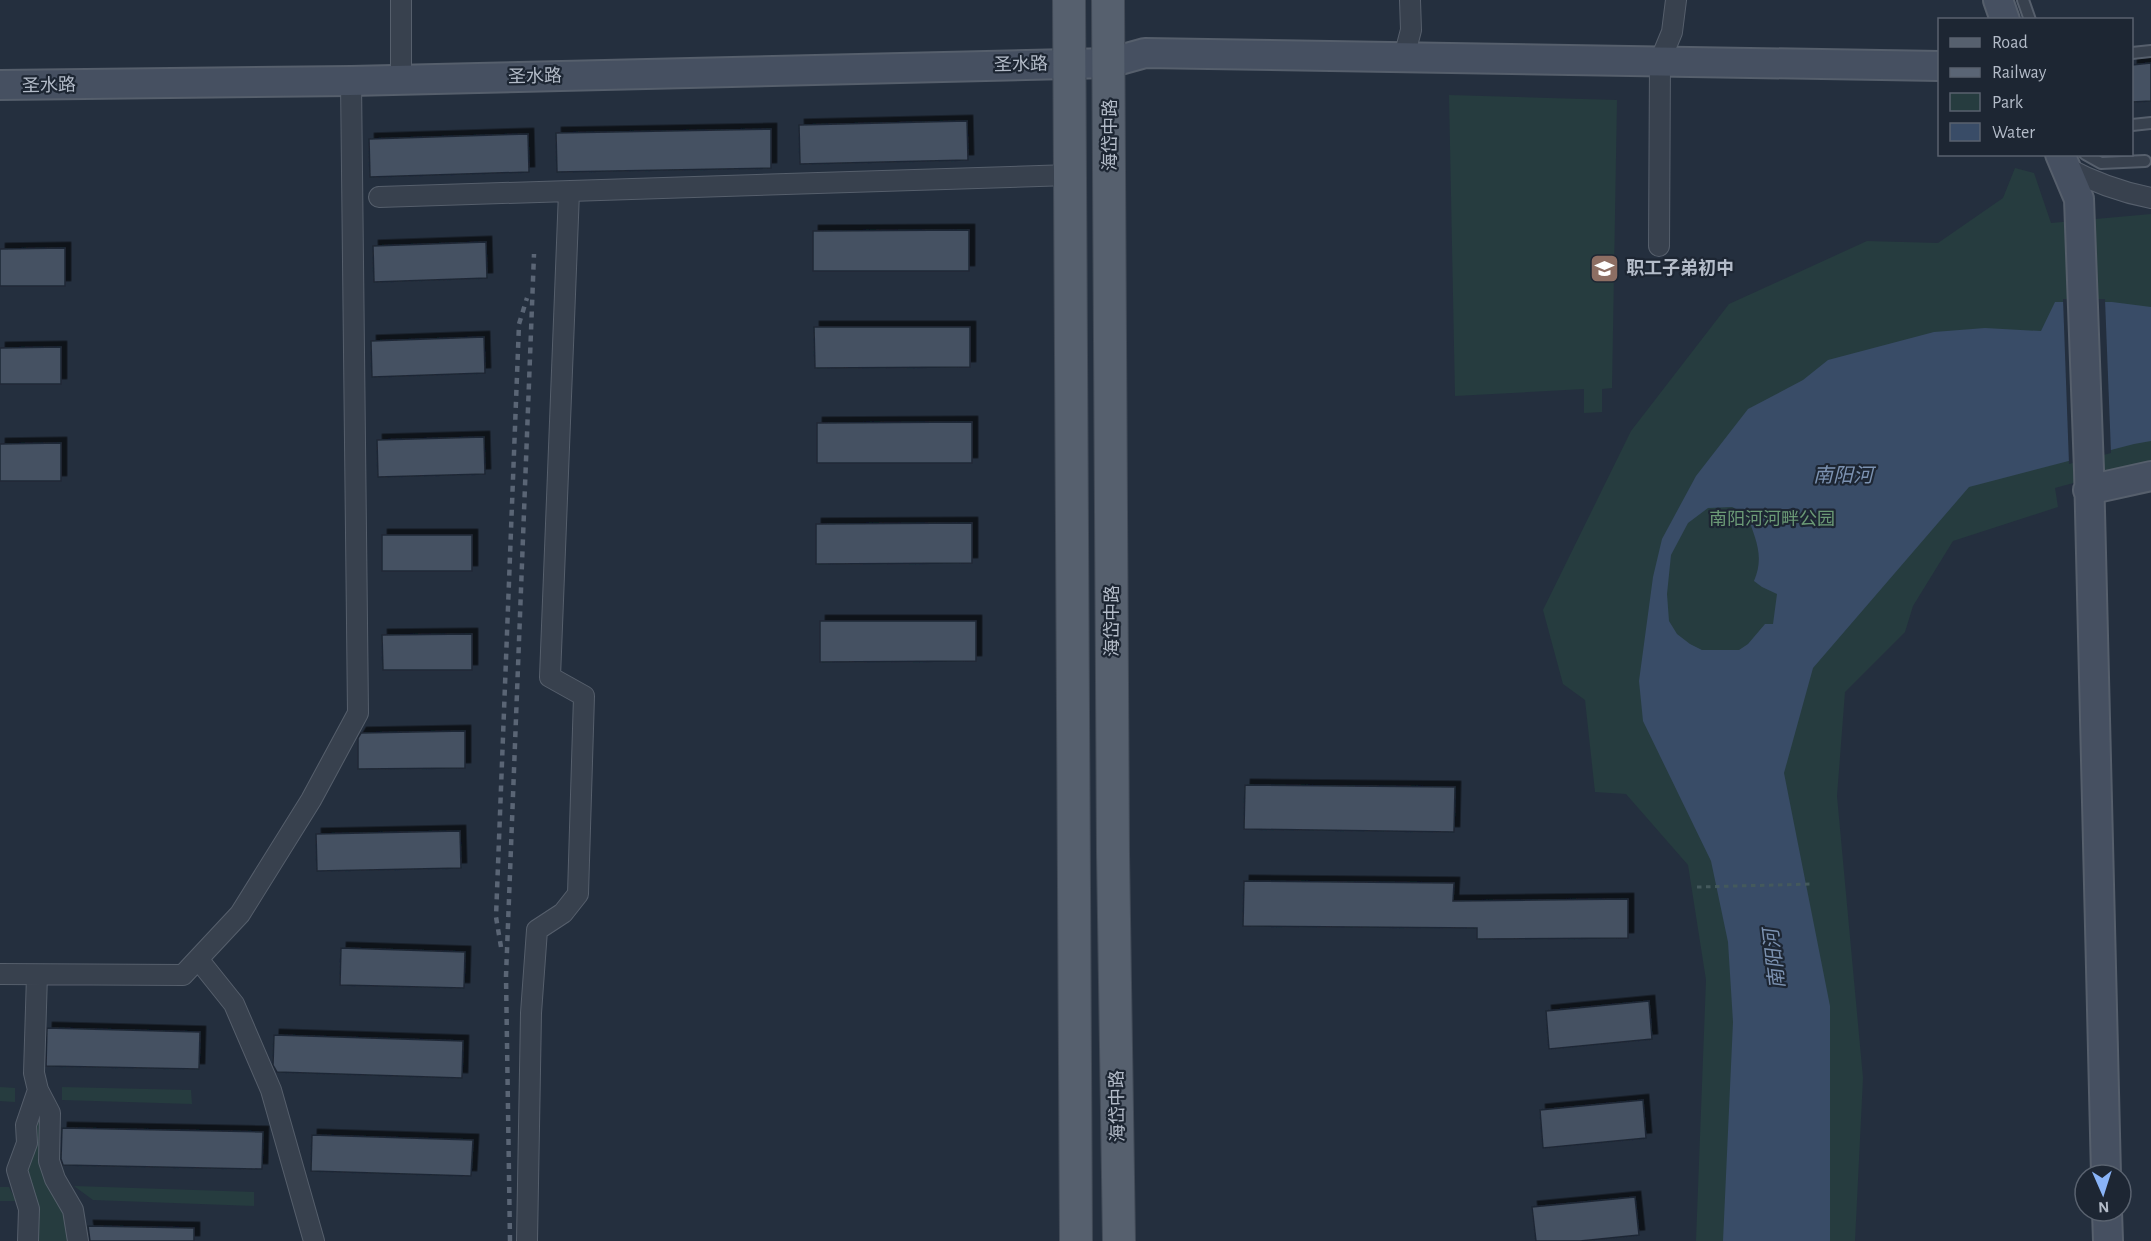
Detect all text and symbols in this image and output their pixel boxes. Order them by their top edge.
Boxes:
legend [1938,18,2133,156]
text: Road [1992,34,2028,52]
street label: 圣水路 [994,54,1048,74]
text: Railway [1992,64,2047,82]
street label: 圣水路 [508,66,562,86]
street label: 圣水路 [22,75,76,95]
text: Park [1992,94,2024,112]
street label: 海岱中路 [1100,99,1120,171]
text: Water [1992,124,2035,142]
school or university icon: 职工子弟初中 [1589,252,1621,284]
place label: 职工子弟初中 [1626,258,1734,278]
water label: 南阳河 [1813,465,1877,486]
park label: 南阳河河畔公园 [1709,509,1835,529]
street label: 海岱中路 [1102,585,1122,657]
water label: 南阳河 [1760,924,1789,990]
street label: 海岱中路 [1106,1070,1128,1142]
north arrow [2073,1163,2133,1223]
text: N [2098,1199,2110,1215]

